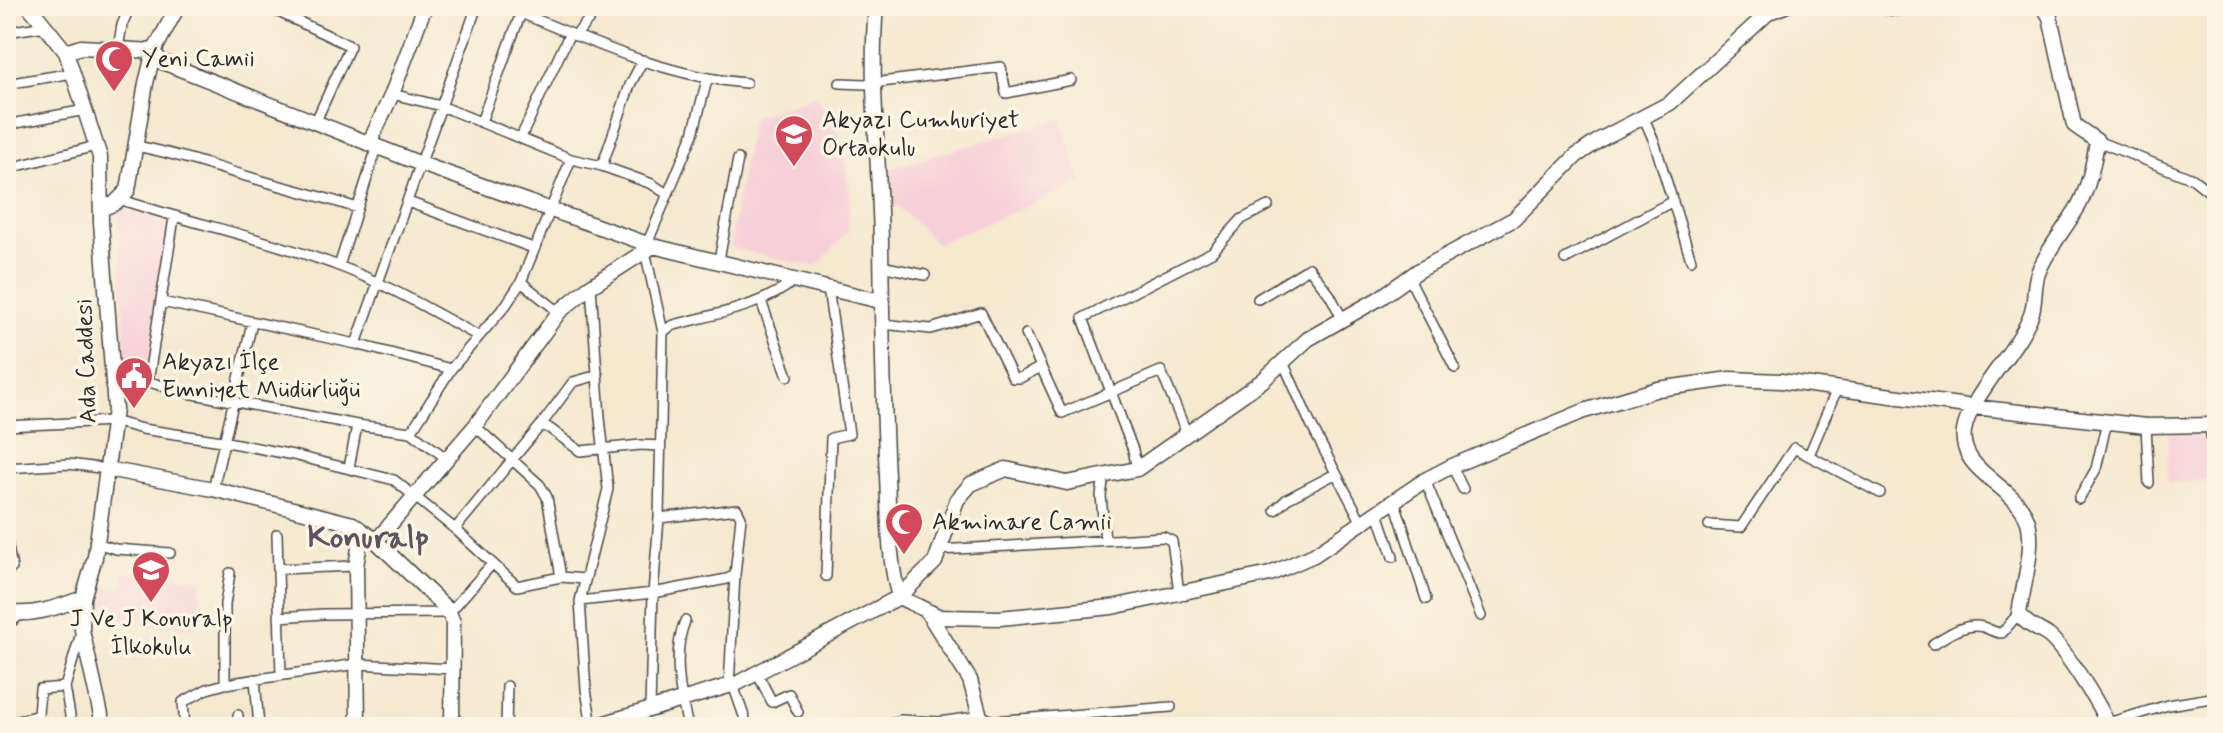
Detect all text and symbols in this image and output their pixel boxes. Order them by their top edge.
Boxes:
mosque icon: Yeni Camii [93,38,135,93]
place label: Yeni Camii [142,44,255,75]
place label: Akyazı Cumhuriyet Ortaokulu [822,105,1019,164]
school or university icon: Akyazı Cumhuriyet Ortaokulu [773,113,815,168]
street label: Ada Caddesi [69,298,105,424]
place label: Akyazı İlçe Emniyet Müdürlüğü [162,347,360,406]
public building icon: Akyazı İlçe Emniyet Müdürlüğü [113,355,155,410]
mosque icon: Akminare Camii [883,501,925,556]
place label: Akminare Camii [932,507,1112,538]
district label: Konuralp [307,517,429,559]
school or university icon: J Ve J Konuralp İlkokulu [130,549,172,604]
place label: J Ve J Konuralp İlkokulu [69,604,233,663]

